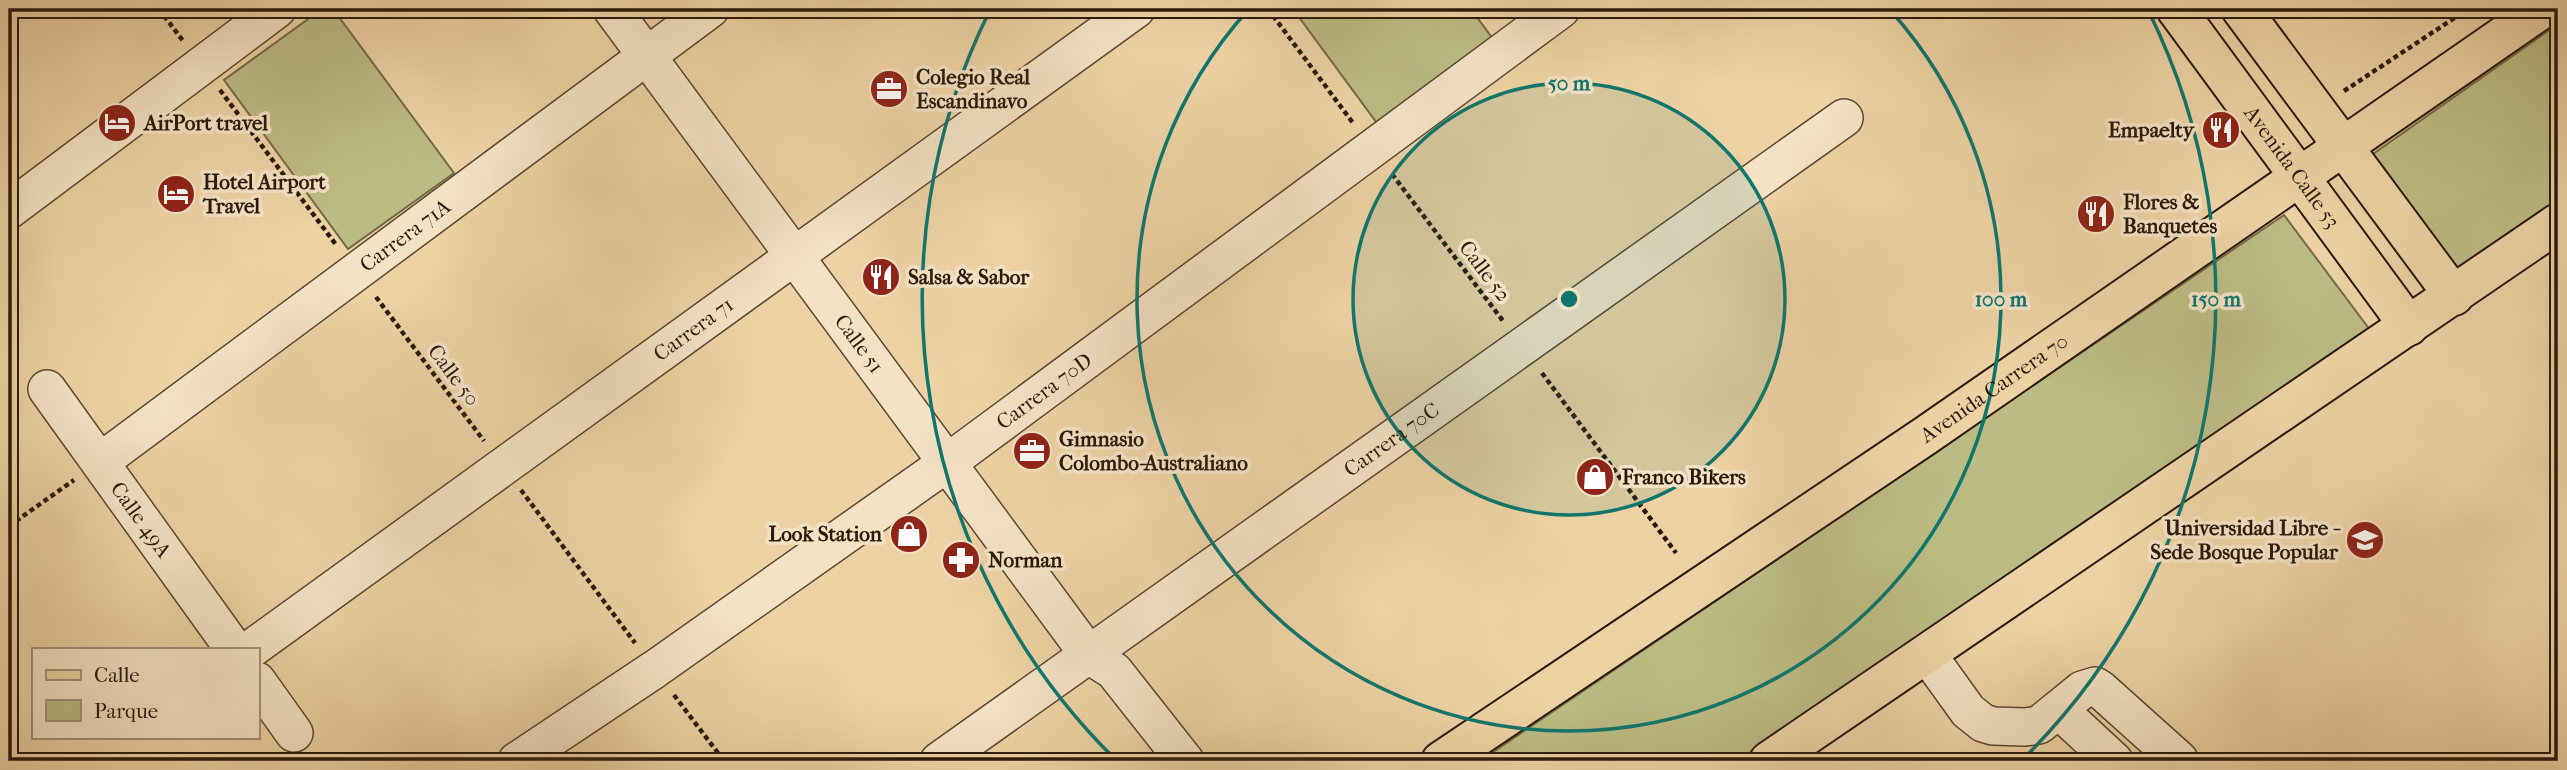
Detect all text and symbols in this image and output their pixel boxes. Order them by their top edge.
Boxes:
place label: Colegio Real Escandinavo [916,65,1030,113]
office icon: Colegio Real Escandinavo [868,68,910,110]
text: 50 m [1548,71,1591,95]
street label: Avenida Calle 53 [2239,100,2345,233]
hotel icon: AirPort travel [96,102,138,144]
restaurant icon: Empaelty [2200,109,2242,151]
place label: AirPort travel [142,111,268,135]
place label: Empaelty [2108,118,2196,142]
place label: Hotel Airport Travel [202,170,326,218]
hotel icon: Hotel Airport Travel [155,173,197,215]
place label: Flores & Banquetes [2122,190,2217,238]
restaurant icon: Flores & Banquetes [2075,193,2117,235]
street label: Carrera 71A [355,194,455,277]
street label: Calle 52 [1454,236,1516,306]
restaurant icon: Salsa & Sabor [860,256,902,298]
place label: Salsa & Sabor [908,265,1030,289]
centre of rings [1557,287,1581,311]
text: 100 m [1975,287,2028,311]
text: 150 m [2191,287,2242,311]
street label: Carrera 71 [649,292,738,366]
street label: Calle 51 [830,310,889,378]
street label: Avenida Carrera 70 [1915,329,2073,448]
street label: Calle 50 [423,340,485,410]
street label: Carrera 70D [992,348,1097,434]
street label: Carrera 70C [1339,398,1444,481]
place label: Gimnasio Colombo-Australiano [1059,427,1248,475]
office icon: Gimnasio Colombo-Australiano [1011,430,1053,472]
shop icon: Franco Bikers [1574,456,1616,498]
place label: Franco Bikers [1621,465,1746,489]
street label: Calle 49A [106,477,176,562]
shop icon: Look Station [888,513,930,555]
place label: Universidad Libre - Sede Bosque Popular [2150,516,2342,564]
school or university icon: Universidad Libre - Sede Bosque Popular [2344,519,2386,561]
place label: Look Station [768,522,883,546]
pharmacy icon: Norman [940,539,982,581]
place label: Norman [988,548,1063,572]
legend [32,648,259,738]
text: Calle [94,663,140,687]
text: Parque [94,699,158,723]

